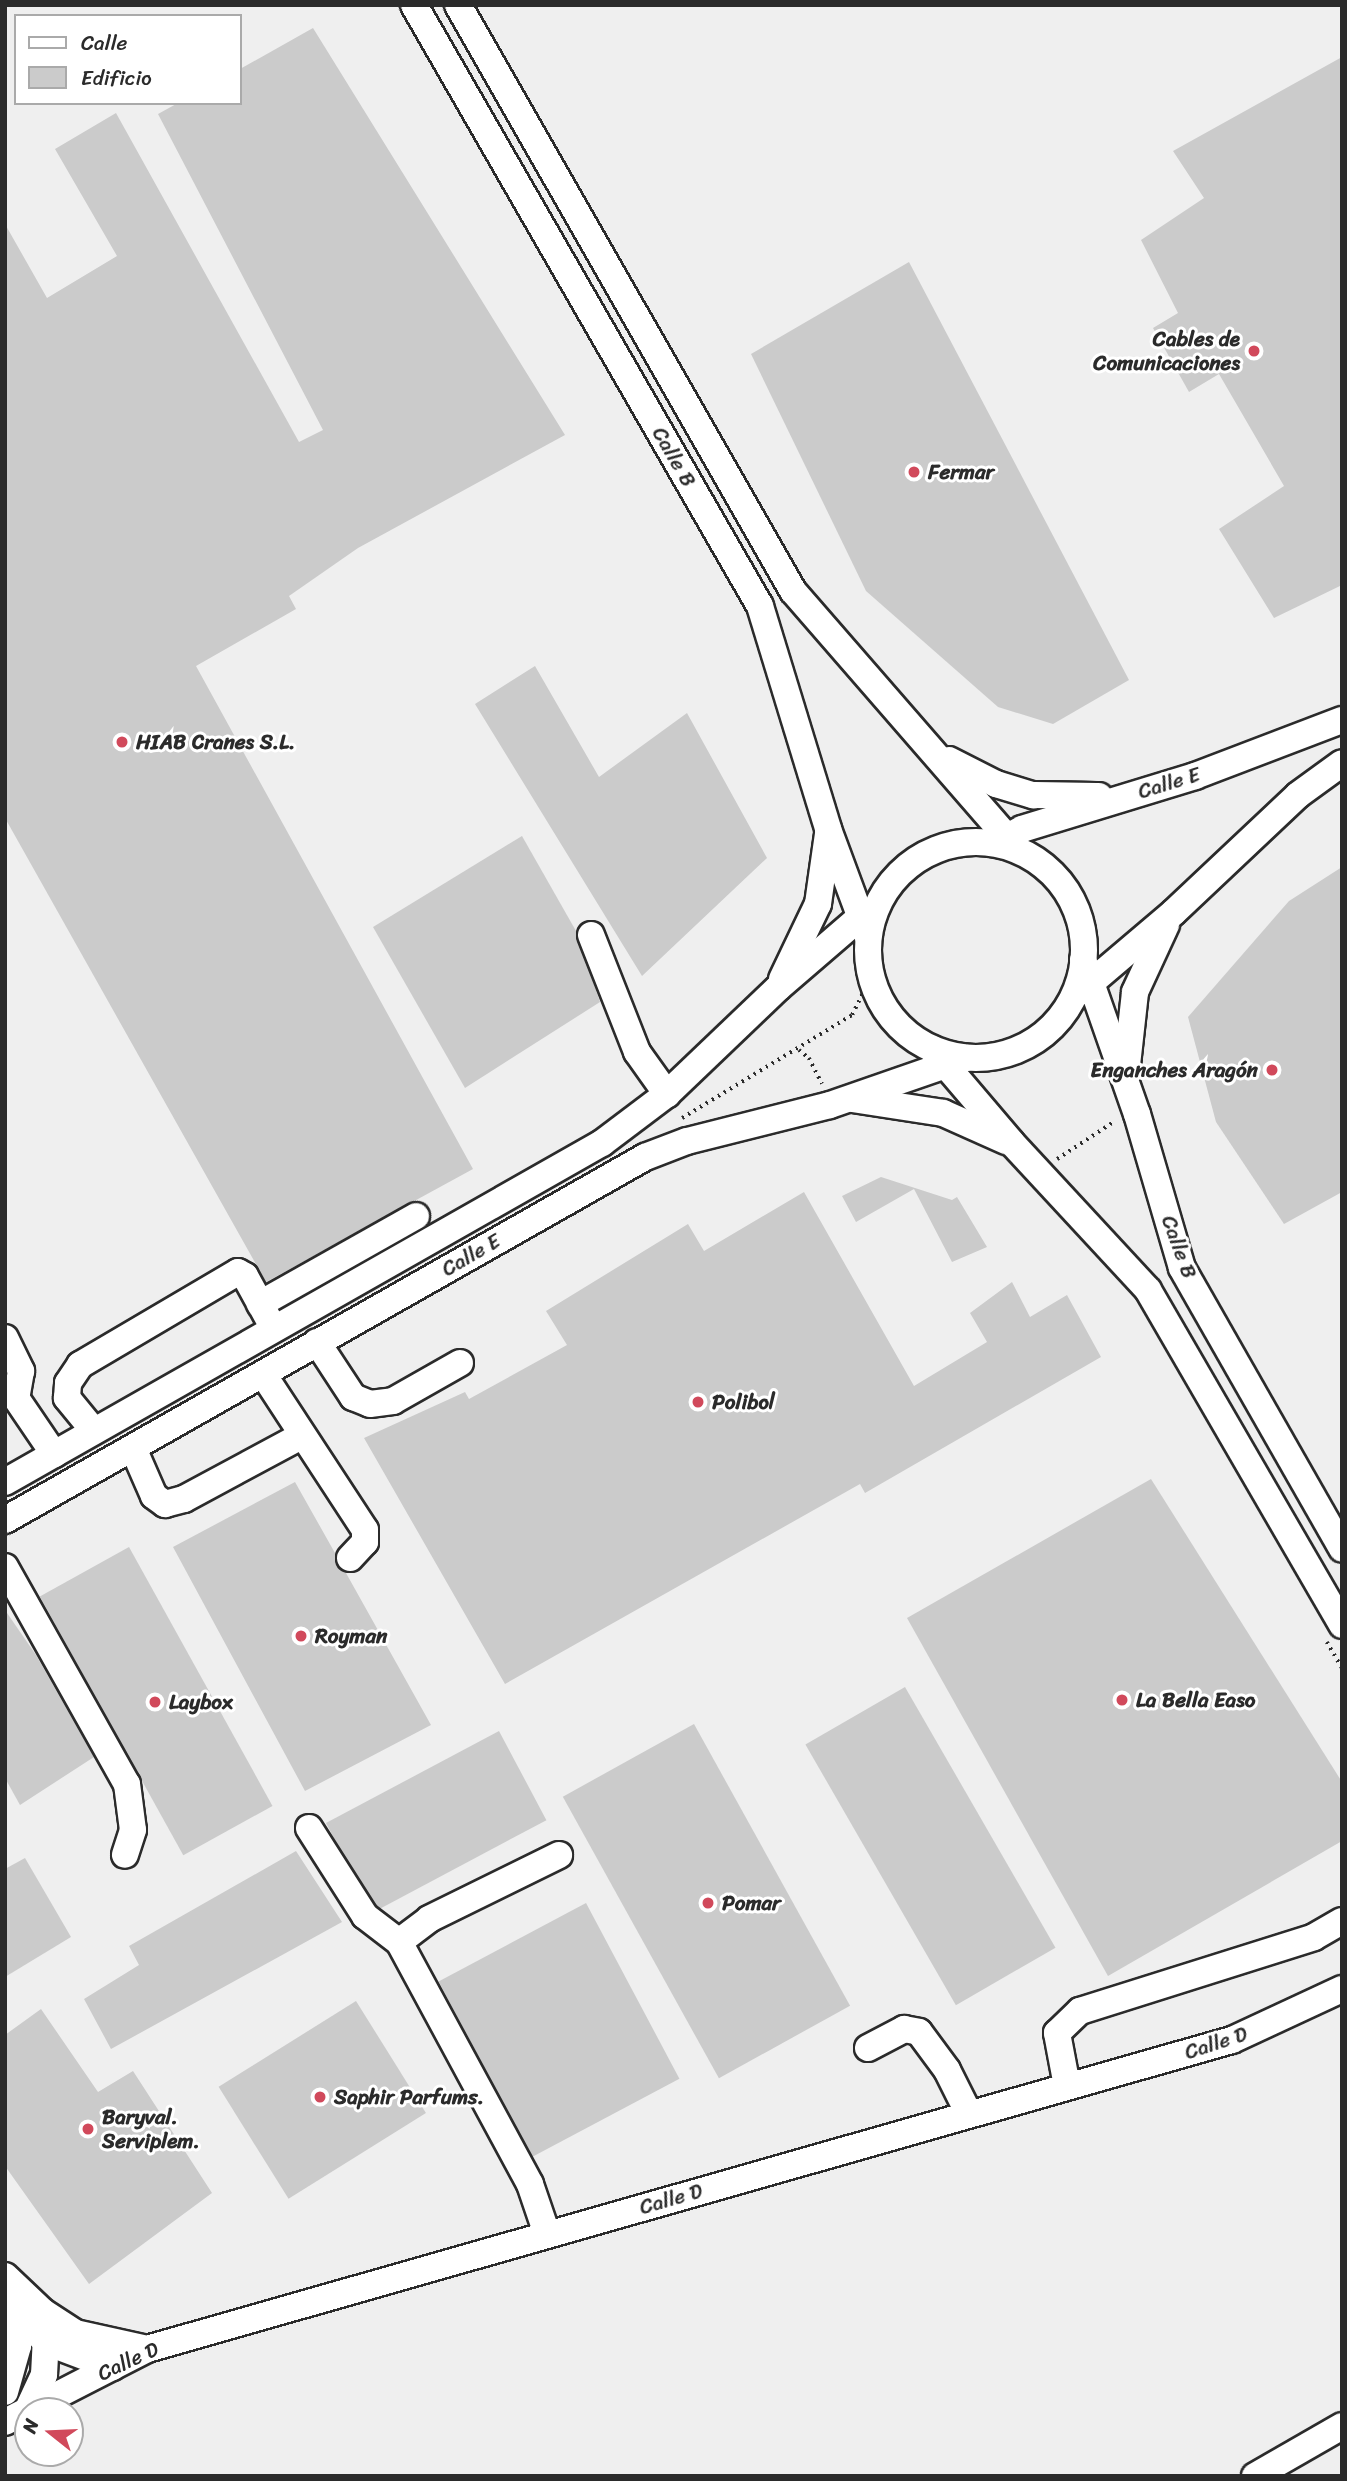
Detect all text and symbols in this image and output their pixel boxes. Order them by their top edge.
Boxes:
legend [14,14,242,105]
text: Calle [81,24,127,62]
text: Edificio [81,59,152,97]
place label: Cables de Comunicaciones [1093,326,1240,376]
marker: Cables de Comunicaciones [1246,343,1262,359]
street label: Calle B [647,423,701,491]
place label: Fermar [928,459,994,485]
marker: Fermar [906,464,922,480]
place label: HIAB Cranes S.L. [136,729,296,755]
marker: HIAB Cranes S.L. [114,734,130,750]
street label: Calle E [1135,762,1203,804]
place label: Enganches Aragón [1091,1057,1258,1083]
marker: Enganches Aragón [1264,1062,1280,1078]
street label: Calle B [1156,1212,1202,1282]
street label: Calle E [437,1228,505,1282]
place label: Polibol [712,1389,775,1415]
marker: Polibol [690,1394,706,1410]
place label: Royman [315,1623,387,1649]
marker: Royman [293,1628,309,1644]
place label: La Bella Easo [1136,1687,1256,1713]
place label: Laybox [169,1689,233,1715]
marker: La Bella Easo [1114,1692,1130,1708]
marker: Laybox [147,1694,163,1710]
place label: Pomar [722,1890,781,1916]
marker: Pomar [700,1895,716,1911]
street label: Calle D [1181,2021,1251,2065]
place label: Saphir Parfums. [334,2084,484,2110]
marker: Saphir Parfums. [312,2089,328,2105]
place label: Baryval. Serviplem. [102,2104,200,2154]
marker: Baryval. Serviplem. [80,2121,96,2137]
street label: Calle D [637,2178,705,2220]
street label: Calle D [93,2336,163,2386]
north arrow [14,2397,84,2467]
text: N [13,2415,48,2437]

